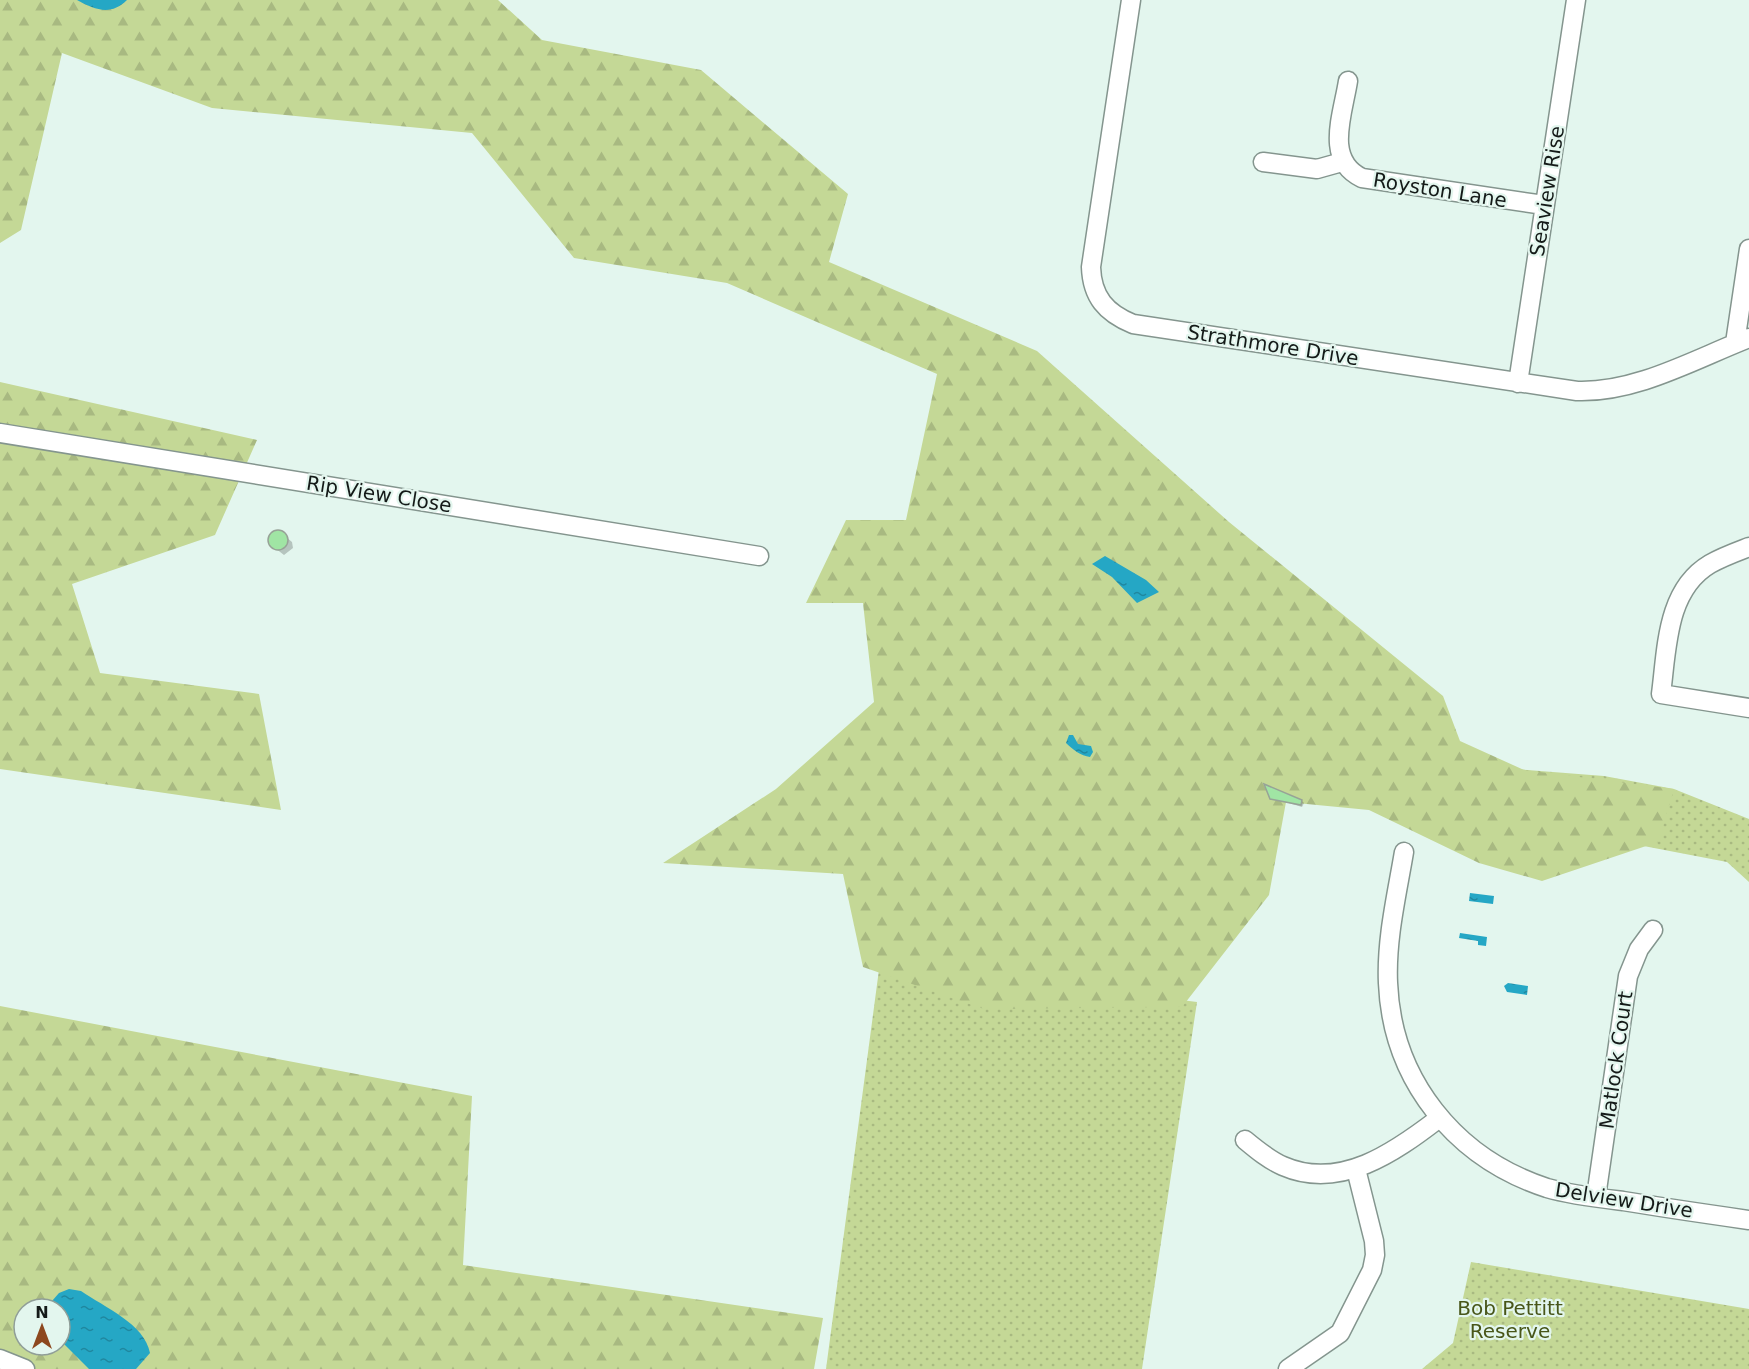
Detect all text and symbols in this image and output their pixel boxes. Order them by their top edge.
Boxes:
street label: Seaview Rise [1525,124,1569,258]
street label: Royston Lane [1371,168,1509,212]
street label: Strathmore Drive [1186,320,1360,370]
street label: Rip View Close [305,471,453,517]
street label: Matlock Court [1594,989,1638,1131]
street label: Delview Drive [1553,1177,1695,1223]
park label: Bob Pettitt Reserve [1457,1296,1563,1343]
north arrow [12,1297,72,1357]
text: N [35,1303,49,1322]

